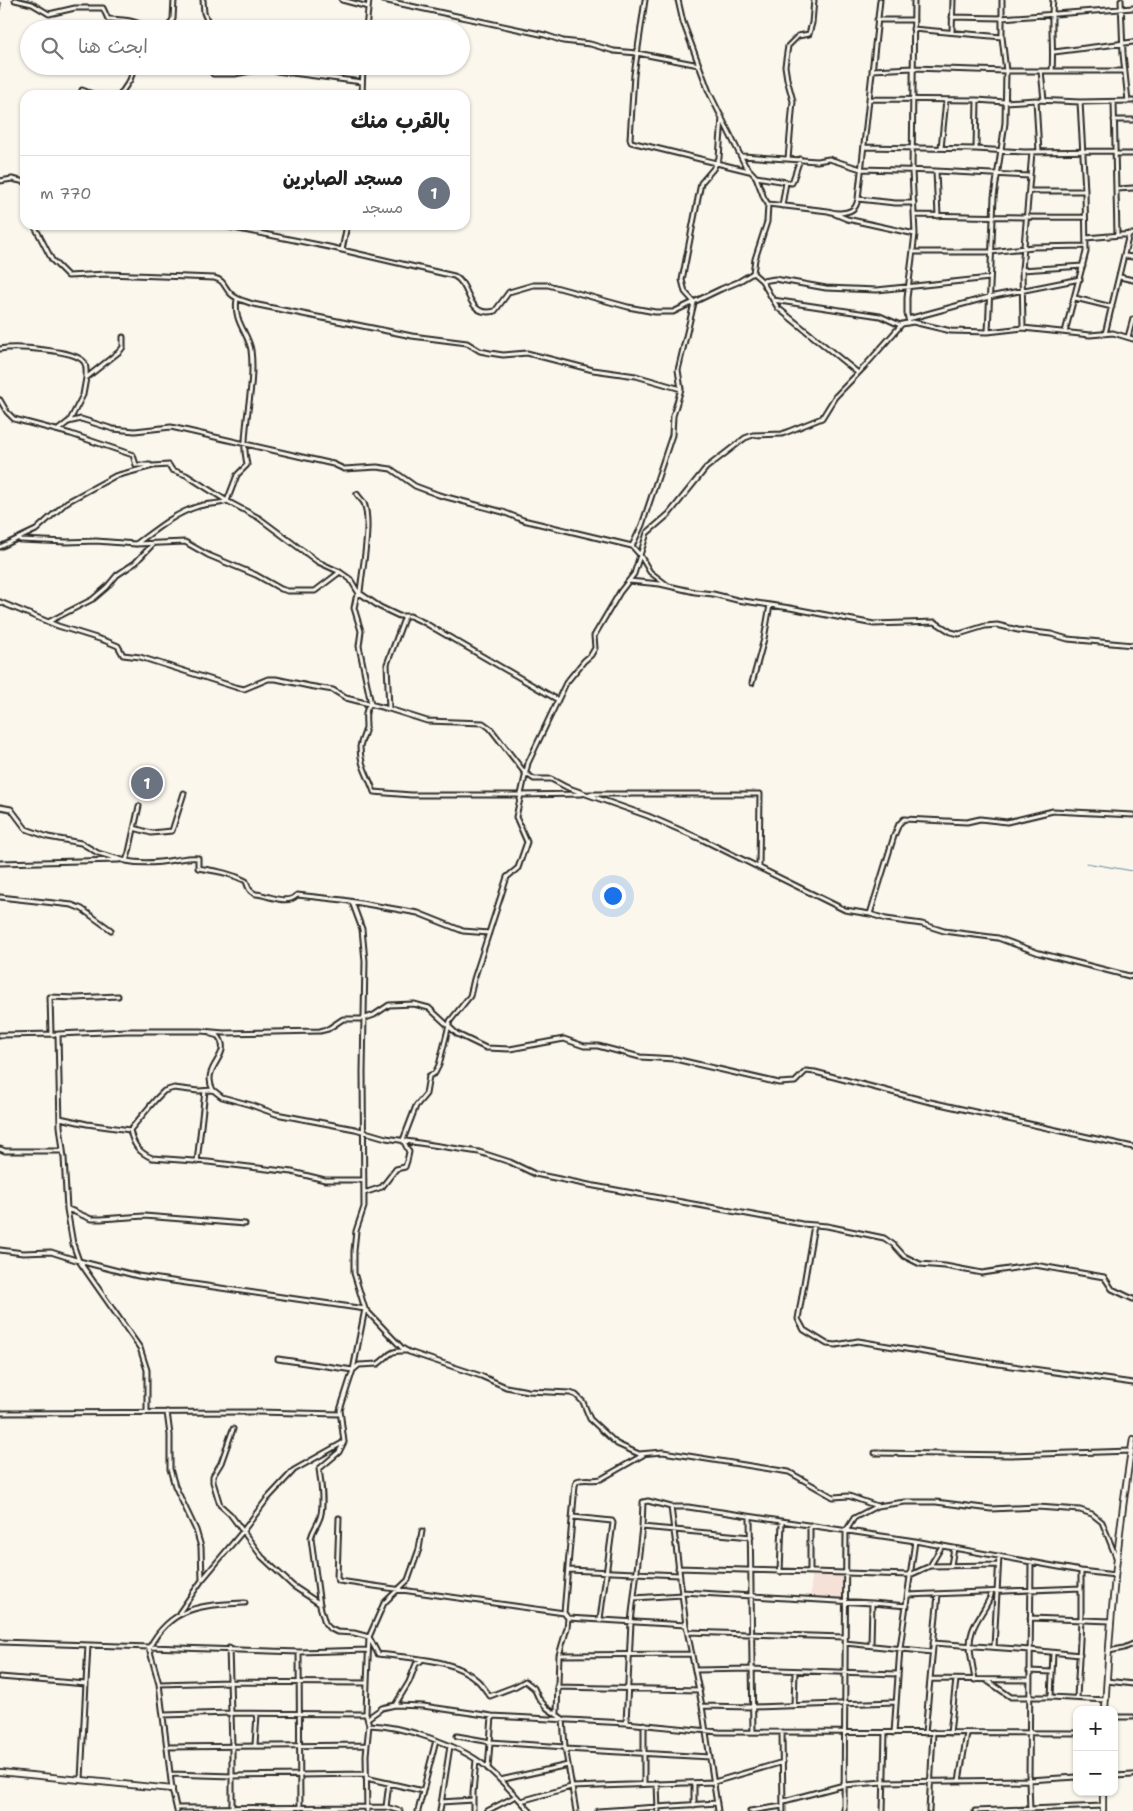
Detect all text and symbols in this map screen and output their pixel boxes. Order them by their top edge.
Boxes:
search box [20,20,470,75]
icon: search [38,34,66,62]
text: ابحث هنا [78,34,148,59]
text: بالقرب منك [351,107,450,135]
text: مسجد الصابرين [283,166,403,191]
text: 770 m [40,183,92,204]
text: 1 [430,183,438,204]
text: مسجد [362,197,403,218]
pin: 1 [131,764,163,802]
your location [600,883,626,909]
map controls [1073,1706,1118,1796]
button: + [1073,1706,1118,1751]
button: − [1073,1751,1118,1796]

